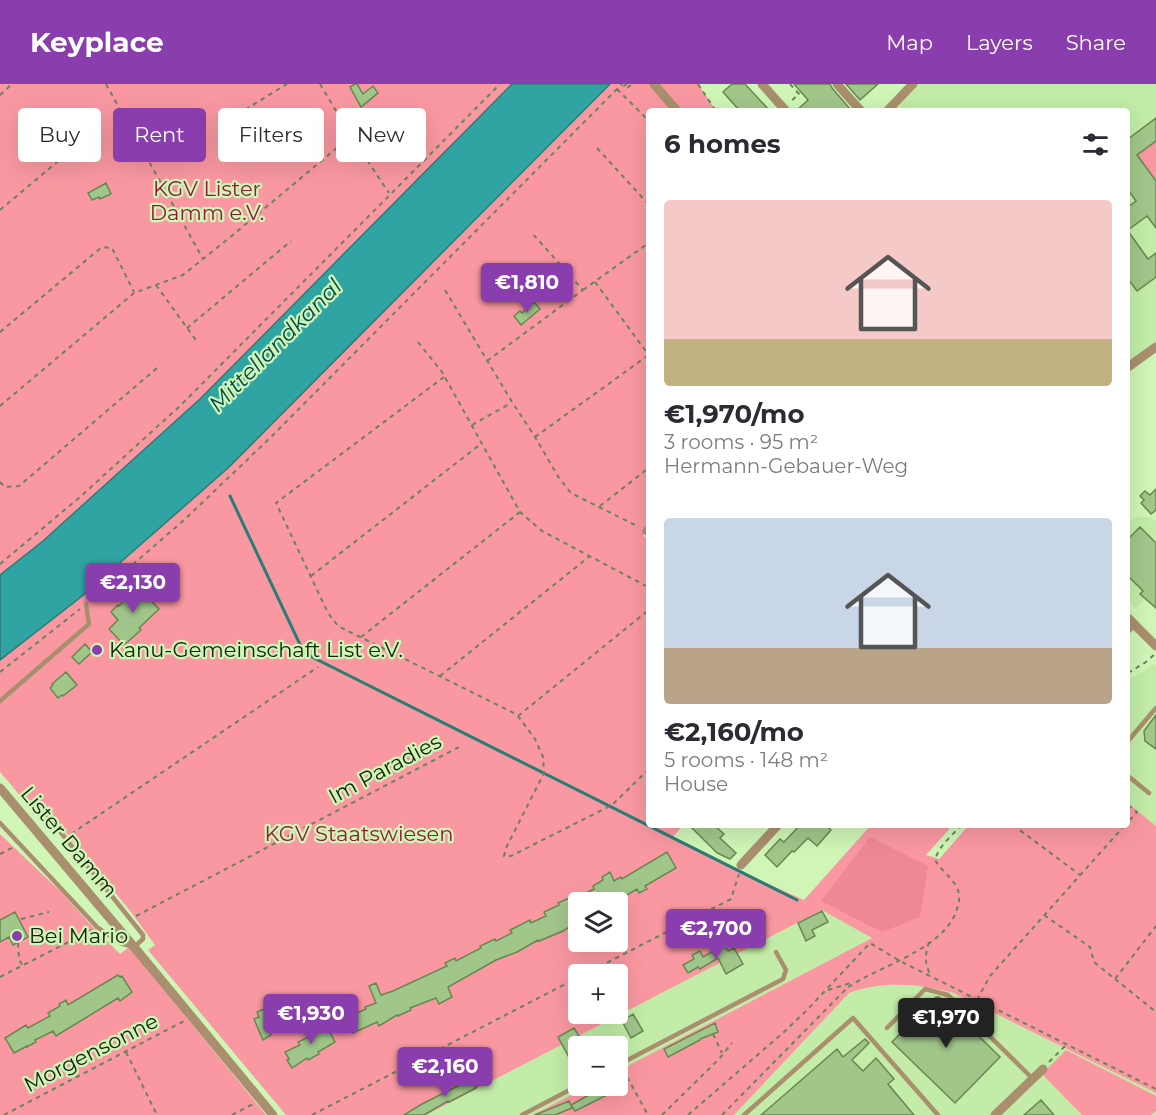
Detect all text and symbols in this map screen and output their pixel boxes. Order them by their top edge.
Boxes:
text: Keyplace [30,25,164,59]
text: Map [886,30,933,55]
text: Layers [966,30,1033,55]
text: Share [1066,30,1126,55]
chip: Buy [18,108,101,162]
chip: Rent [113,108,206,162]
chip: Filters [218,108,324,162]
chip: New [336,108,426,162]
text: 6 homes [664,128,781,160]
icon: filters [1079,128,1112,161]
park label: KGV Lister Damm e.V. [150,176,264,225]
icon: home [834,239,942,347]
pin: €1,810 [478,263,576,314]
text: €1,810 [495,270,559,294]
water label: Mittellandkanal [203,273,348,418]
text: €1,970/mo [664,398,805,430]
text: 3 rooms · 95 m² [664,430,818,454]
text: Hermann-Gebauer-Weg [664,454,908,478]
icon: home [834,557,942,665]
pin: €2,130 [84,563,182,614]
text: €2,130 [100,570,166,594]
place label: Kanu-Gemeinschaft List e.V. [109,637,403,662]
marker: Kanu-Gemeinschaft List e.V. [90,643,104,657]
text: €2,160/mo [664,716,804,748]
street label: Im Paradies [324,728,445,809]
text: 5 rooms · 148 m² [664,748,828,772]
text: House [664,772,728,796]
street label: Lister Damm [16,781,123,902]
park label: KGV Staatswiesen [265,821,453,846]
map controls [568,892,628,1096]
button: layers [568,892,628,952]
pin: €2,700 [667,909,765,960]
text: €2,700 [680,916,752,940]
place label: Bei Mario [29,923,128,948]
marker: Bei Mario [10,929,24,943]
button: + [568,964,628,1024]
pin: €1,930 [262,994,360,1045]
pin: €1,970 [897,998,995,1049]
text: €1,930 [277,1001,345,1025]
text: €1,970 [912,1005,980,1029]
street label: Morgensonne [20,1008,162,1097]
button: − [568,1036,628,1096]
pin: €2,160 [396,1047,494,1098]
text: €2,160 [411,1054,479,1078]

